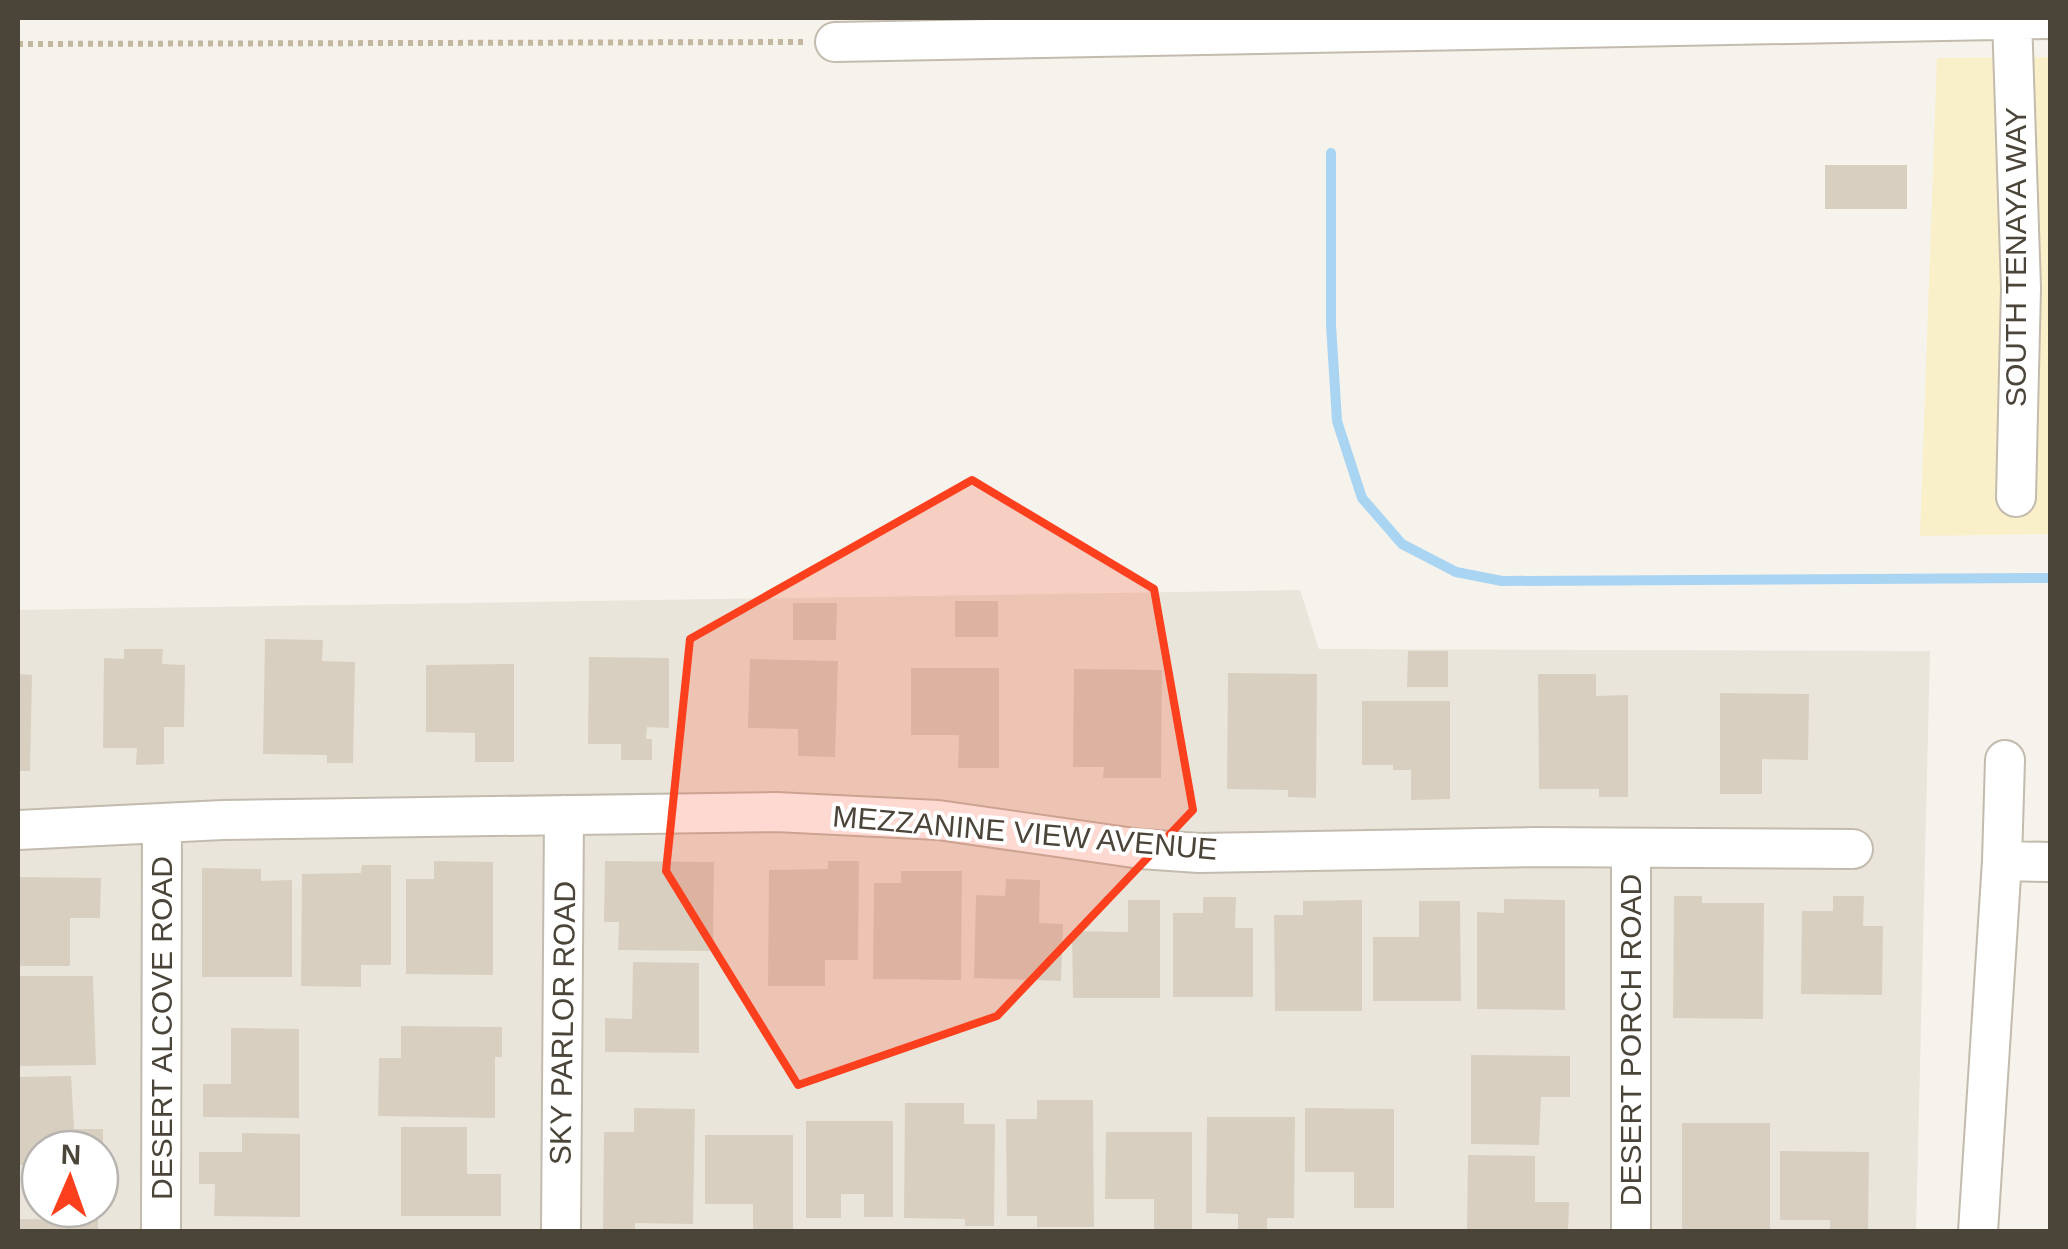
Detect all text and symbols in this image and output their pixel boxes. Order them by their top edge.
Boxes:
street label: SOUTH TENAYA WAY [1999,107,2032,407]
street label: MEZZANINE VIEW AVENUE [831,799,1219,866]
street label: DESERT ALCOVE ROAD [145,856,178,1200]
street label: DESERT PORCH ROAD [1614,874,1647,1206]
street label: SKY PARLOR ROAD [544,881,581,1165]
north arrow [20,1129,120,1229]
text: N [60,1139,82,1170]

